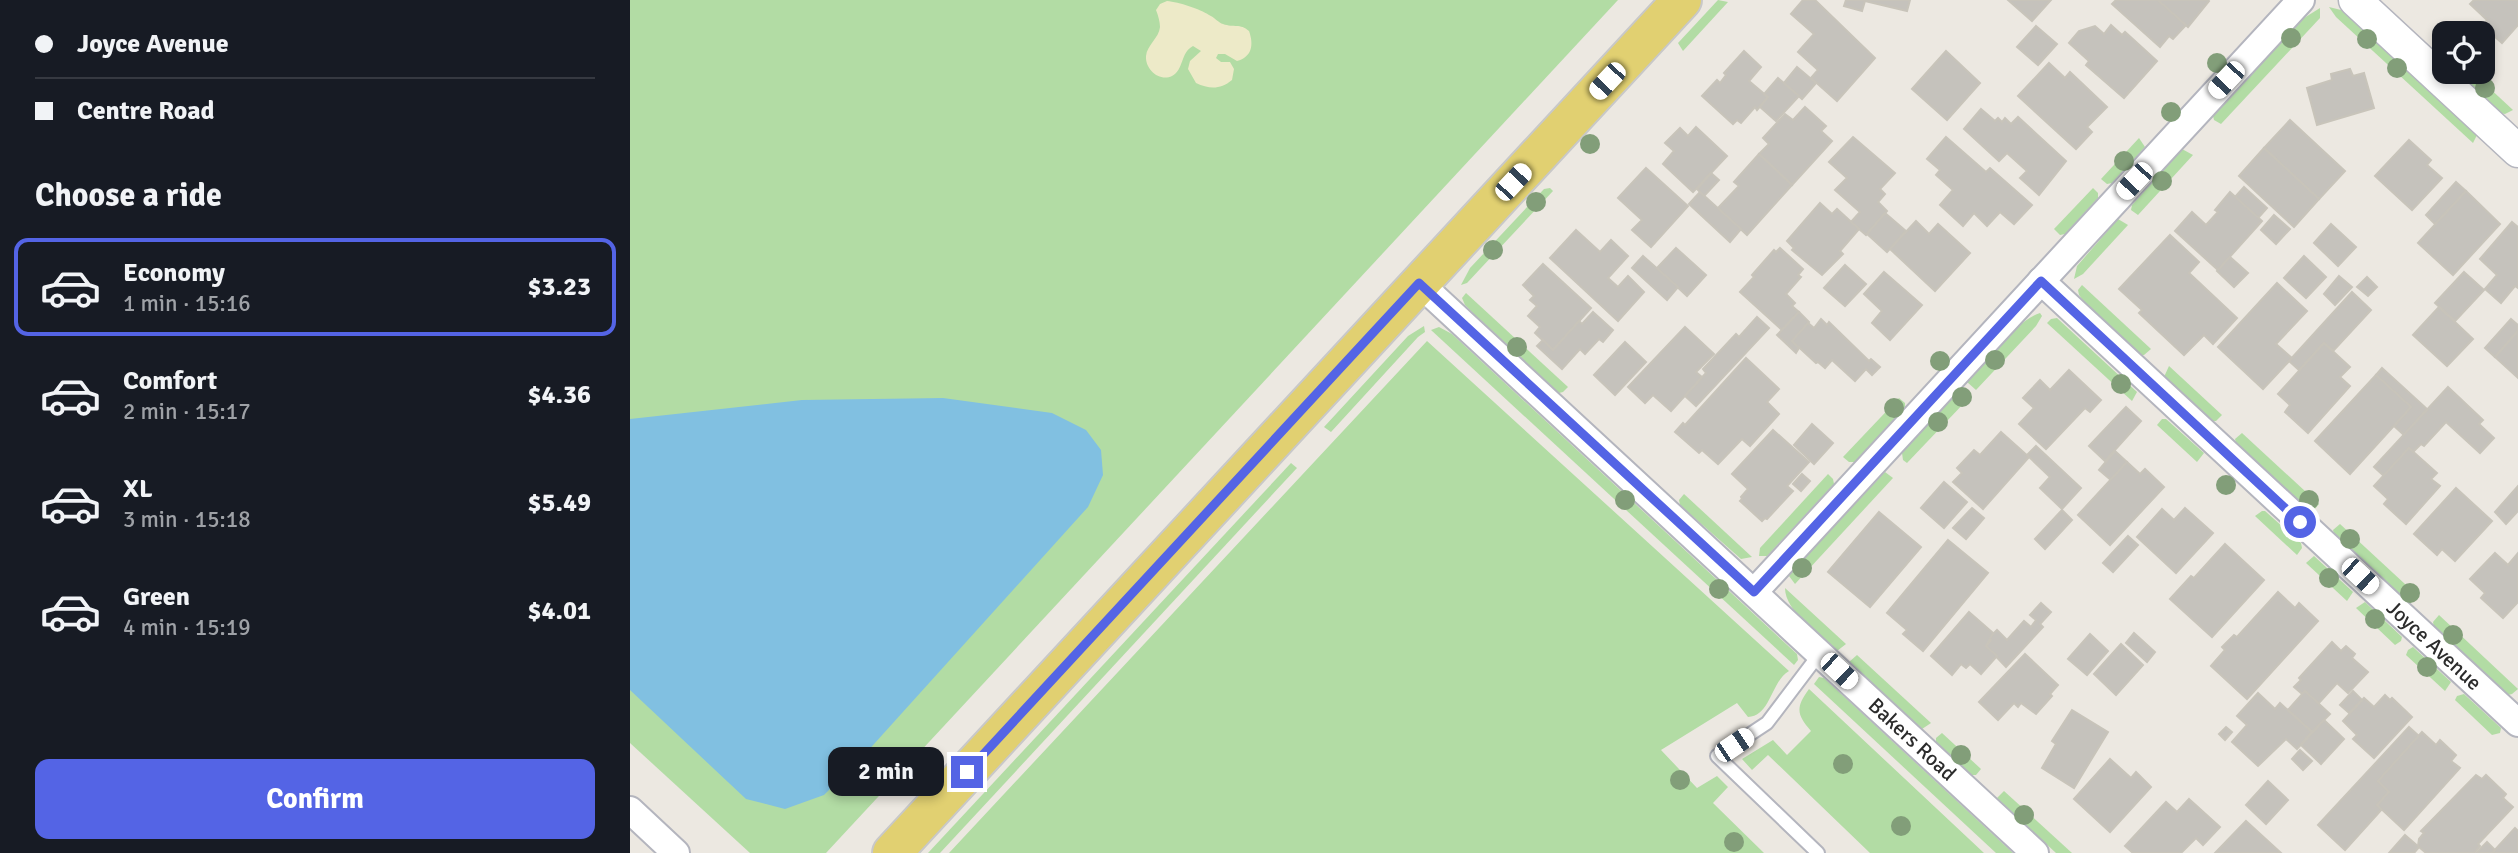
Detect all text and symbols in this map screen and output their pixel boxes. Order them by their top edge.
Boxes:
map controls [2432,21,2495,84]
button: locate [2432,21,2495,84]
text: Joyce Avenue [77,28,229,60]
car [2204,57,2249,103]
car [1585,58,1630,104]
text: Centre Road [77,95,215,127]
car [2112,158,2157,204]
car [1491,159,1536,205]
text: Choose a ride [35,176,222,215]
icon: car [39,256,102,319]
text: Economy [123,257,225,289]
text: $3.23 [527,271,591,303]
text: 1 min · 15:16 [123,289,251,318]
icon: car [39,364,102,427]
text: Comfort [123,365,217,397]
text: $4.36 [527,379,591,411]
text: 2 min · 15:17 [123,397,251,426]
icon: car [39,472,102,535]
text: XL [123,473,153,505]
text: $5.49 [527,487,591,519]
text: 3 min · 15:18 [123,505,251,534]
route start [2284,506,2316,538]
car [2338,554,2383,598]
icon: car [39,580,102,643]
text: Green [123,581,190,613]
text: $4.01 [527,595,591,627]
street label: Joyce Avenue [2381,595,2487,696]
text: 4 min · 15:19 [123,613,251,642]
car [1817,649,1862,693]
street label: Bakers Road [1863,692,1962,786]
car [1711,725,1758,765]
callout: 2 min [827,748,942,796]
route end [951,756,983,788]
text: 2 min [858,757,914,786]
button: Confirm [35,759,595,839]

